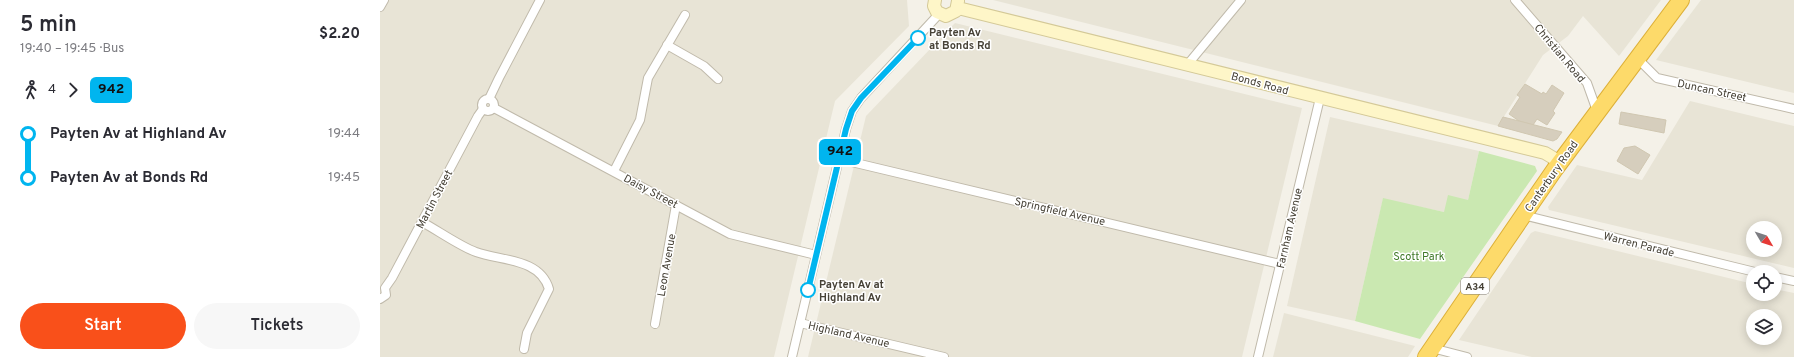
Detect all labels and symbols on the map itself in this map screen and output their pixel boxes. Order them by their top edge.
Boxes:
street label: Christian Road [1531,21,1588,86]
place label: Payten Av at Bonds Rd [929,26,991,53]
marker: Payten Av at Bonds Rd [910,30,926,46]
street label: Bonds Road [1229,70,1290,98]
street label: Duncan Street [1676,77,1748,105]
street label: Canterbury Road [1522,138,1582,215]
line badge: 942 [817,139,863,165]
street label: Martin Street [414,168,456,231]
street label: Daisy Street [621,172,680,212]
street label: Farnham Avenue [1274,187,1306,270]
street label: Springfield Avenue [1013,195,1107,229]
north arrow [1746,221,1782,257]
street label: Warren Parade [1602,229,1676,261]
street label: Leon Avenue [655,233,679,298]
park label: Scott Park [1393,250,1445,264]
place label: Payten Av at Highland Av [819,278,884,305]
road number: A34 [1461,278,1489,294]
marker: Payten Av at Highland Av [800,282,816,298]
street label: Highland Avenue [807,319,891,351]

